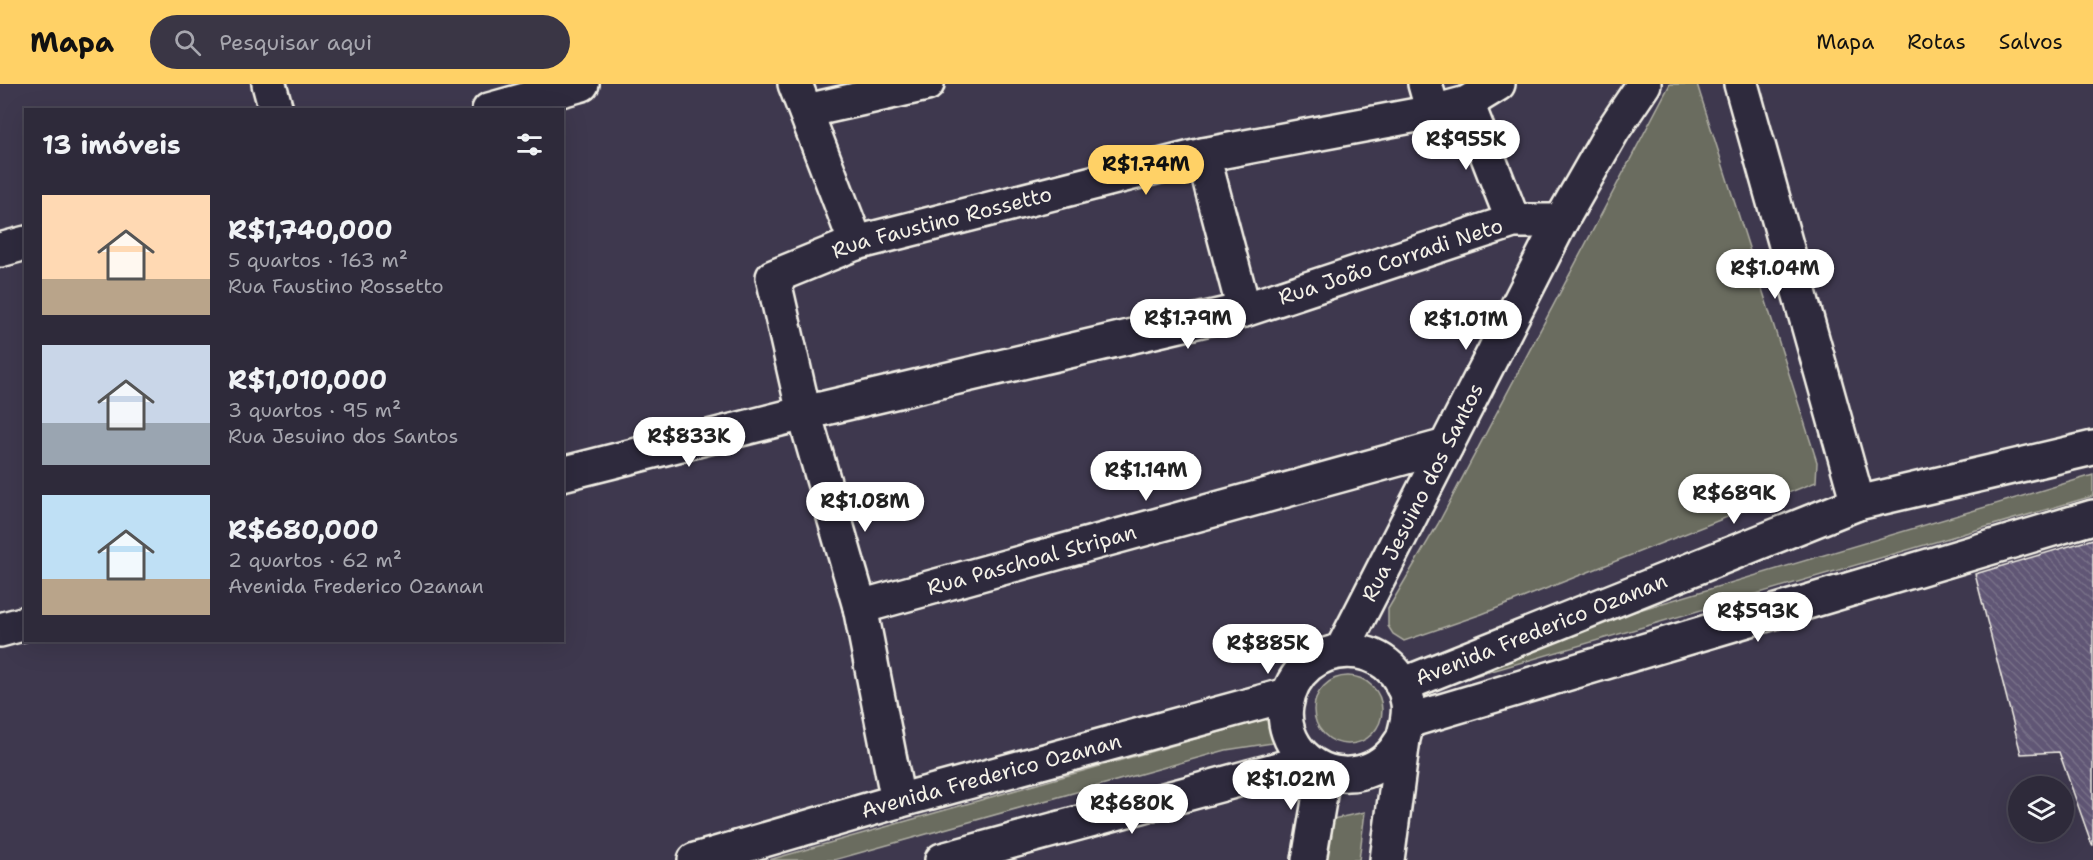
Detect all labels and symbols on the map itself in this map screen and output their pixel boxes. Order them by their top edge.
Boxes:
pin: R$955K [1417,120,1515,171]
pin: R$1.74M [1091,145,1201,196]
street label: Rua Faustino Rossetto [827,180,1055,265]
street label: Rua João Corradi Neto [1275,211,1507,312]
pin: R$1.04M [1720,249,1830,300]
pin: R$1.79M [1133,299,1243,350]
pin: R$1.01M [1411,300,1521,351]
street label: Rua Jesuino dos Santos [1355,378,1490,607]
pin: R$833K [640,417,738,468]
pin: R$1.14M [1091,451,1201,502]
pin: R$689K [1685,474,1783,525]
pin: R$1.08M [810,482,920,533]
street label: Rua Paschoal Stripan [924,518,1140,602]
street label: Avenida Frederico Ozanan [1411,567,1671,692]
pin: R$593K [1709,592,1807,643]
pin: R$885K [1219,624,1317,675]
street label: Avenida Frederico Ozanan [858,727,1125,825]
pin: R$1.02M [1236,760,1346,811]
pin: R$680K [1083,784,1181,835]

